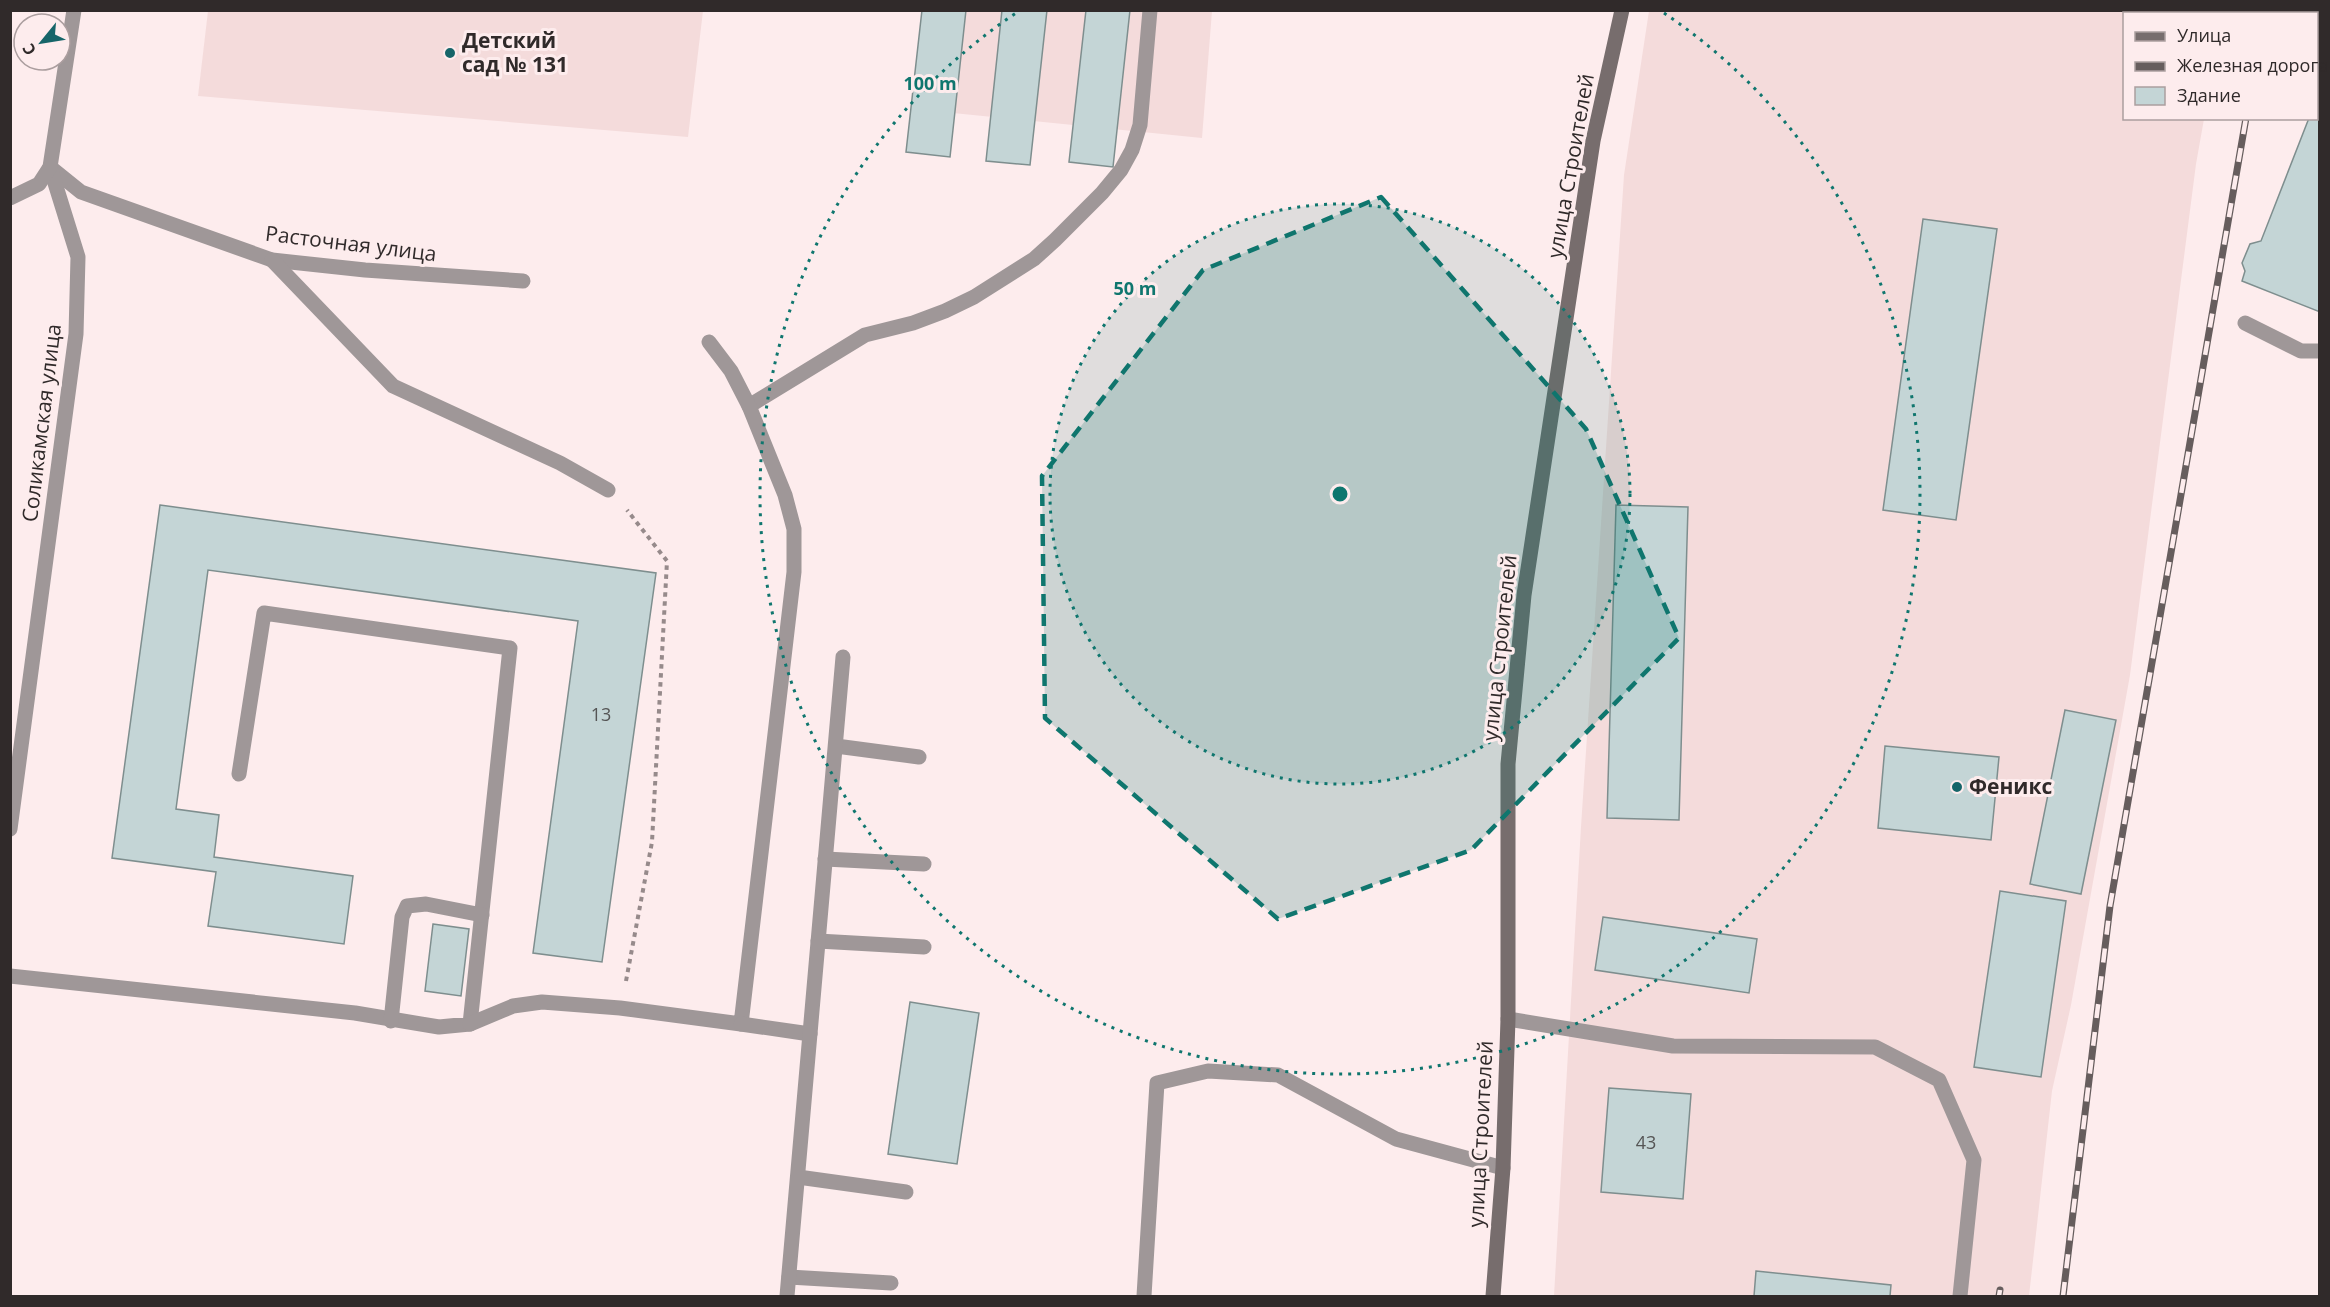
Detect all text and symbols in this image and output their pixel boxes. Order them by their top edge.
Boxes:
north arrow [12,12,72,72]
legend [2123,12,2318,120]
text: Улица [2177,23,2231,47]
place label: Детский сад № 131 [462,26,568,78]
text: С [17,40,41,59]
marker: Детский сад № 131 [443,46,457,60]
text: Железная дорога [2177,53,2328,77]
text: 100 m [903,71,957,95]
street label: улица Строителей [1540,71,1600,260]
text: Здание [2177,83,2241,107]
street label: Расточная улица [264,219,438,267]
text: 50 m [1114,276,1156,300]
street label: Соликамская улица [15,322,67,524]
centre of rings [1330,484,1350,504]
street label: улица Строителей [1475,553,1523,742]
house number: 13 [591,702,611,726]
place label: Феникс [1969,772,2052,800]
marker: Феникс [1950,780,1964,794]
street label: улица Строителей [1461,1040,1499,1228]
house number: 43 [1636,1130,1656,1154]

